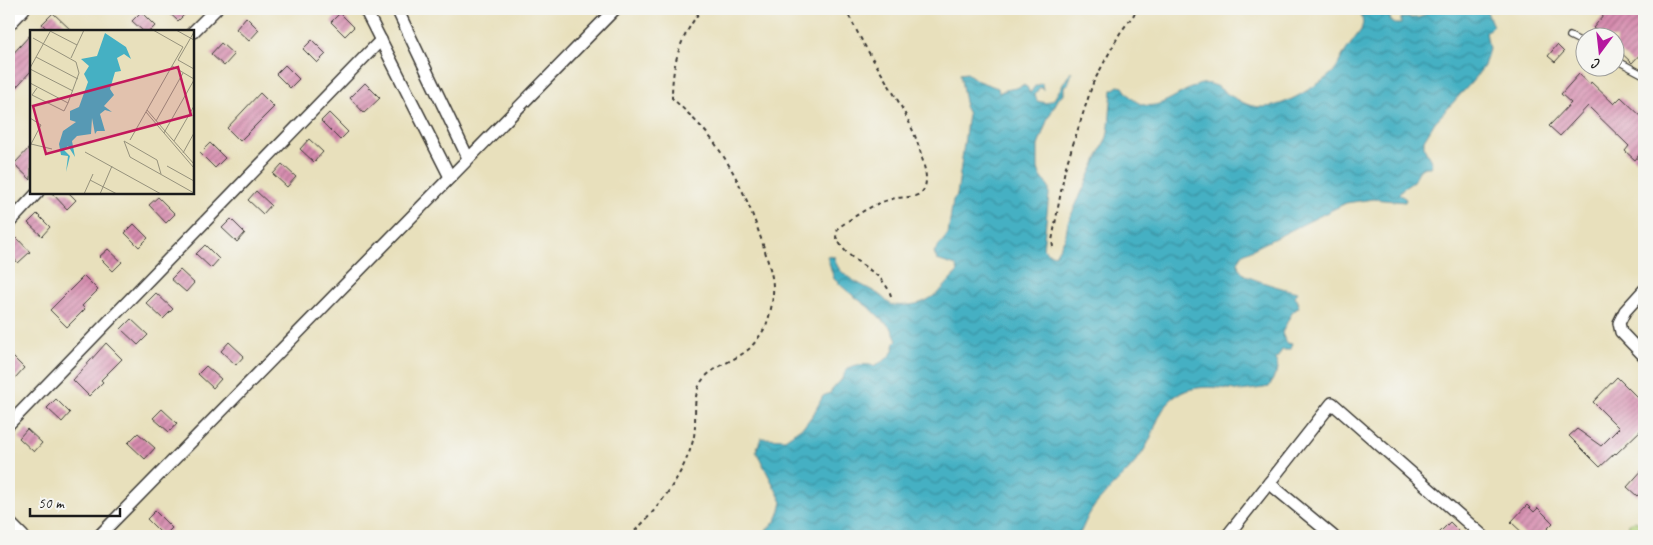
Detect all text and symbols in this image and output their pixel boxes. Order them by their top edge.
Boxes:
north arrow [1576,28,1626,78]
inset map [30,30,194,194]
text: С [1589,54,1602,73]
scale bar [30,485,120,517]
text: 50 m [38,494,65,513]

